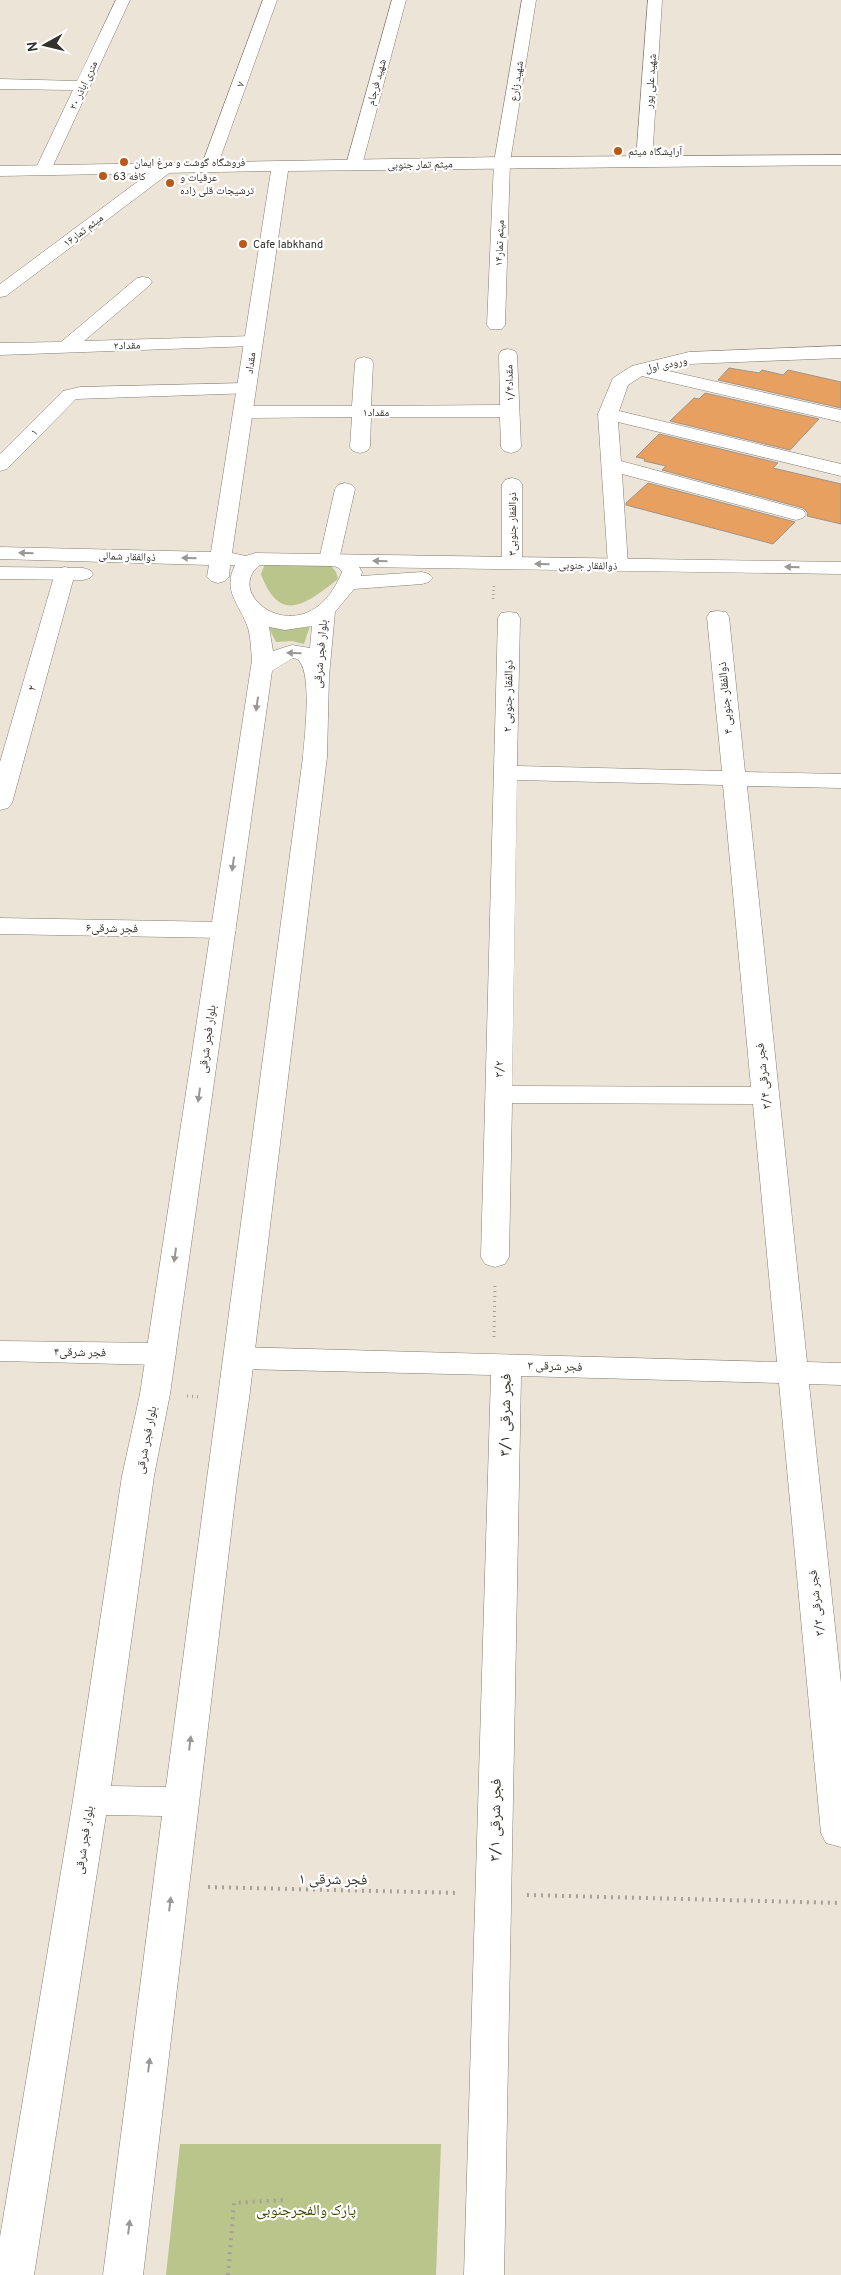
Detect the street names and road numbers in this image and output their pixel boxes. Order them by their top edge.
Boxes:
street label: شهید علی پور [642,53,660,110]
street label: شهید فرجام [364,58,390,107]
street label: ۲۰ متری اباذر [66,59,101,112]
street label: شهید زارع [507,60,527,102]
street label: ۷ [234,80,248,89]
street label: میثم تمار جنوبی [387,157,453,173]
street label: میثم تمار۱۶ [61,211,106,250]
street label: میثم تمار۱۴ [492,220,508,267]
street label: مقداد۲ [113,339,141,353]
street label: مقداد [243,351,259,375]
street label: ورودی اول [644,354,689,376]
street label: مقداد۱/۴ [502,364,518,402]
street label: مقداد۱ [363,406,389,420]
street label: ۱ [28,426,41,439]
street label: ذوالفقار جنوبی۳ [506,492,520,556]
street label: ذوالفقار شمالی [98,549,156,565]
street label: ذوالفقار جنوبی [559,558,618,574]
street label: بلوار فجر شرقی [310,619,332,689]
street label: ۲ ذوالفقار جنوبی [500,660,518,732]
street label: ۴ ذوالفقار جنوبی [715,661,737,735]
street label: ۲ [25,683,41,693]
street label: فجر شرقی۶ [86,921,138,937]
street label: بلوار فجر شرقی [195,1004,221,1074]
street label: ۳/۴ فجر شرقی [753,1042,775,1110]
street label: ۳/۲ [492,1061,508,1077]
street label: فجر شرقی۴ [54,1345,106,1361]
street label: ۳ فجر شرقی [527,1358,583,1376]
street label: ۳/۱ فجر شرقی [496,1373,517,1457]
street label: بلوار فجر شرقی [133,1405,161,1476]
street label: ۳/۳ فجر شرقی [806,1569,828,1637]
street label: ۳/۱ فجر شرقی [486,1778,507,1862]
street label: بلوار فجر شرقی [72,1805,98,1875]
street label: ۱ فجر شرقی [298,1870,367,1891]

